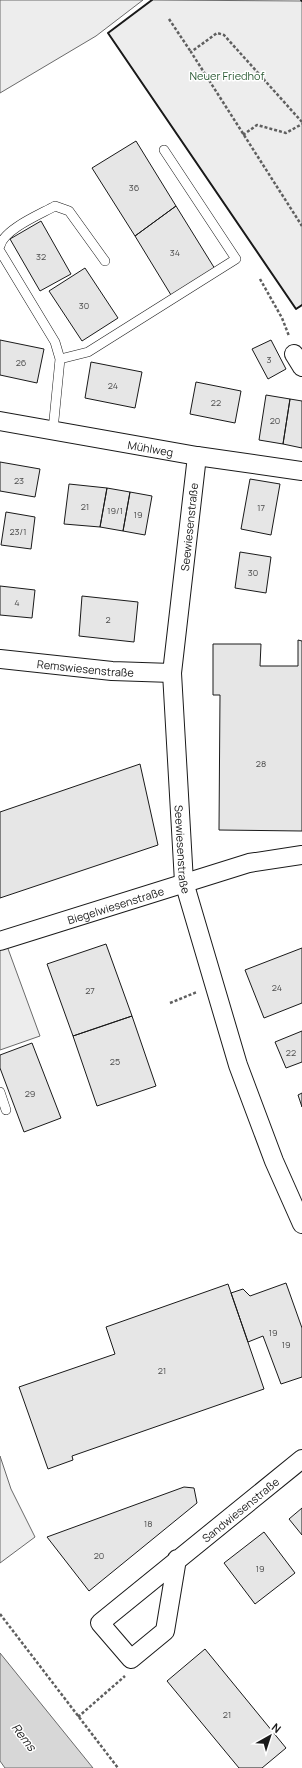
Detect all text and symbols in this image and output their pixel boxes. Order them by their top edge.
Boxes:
park label: Neuer Friedhof [189,68,265,83]
house number: 36 [129,181,140,194]
house number: 34 [170,246,180,259]
house number: 32 [36,250,46,263]
house number: 30 [79,299,89,312]
house number: 3 [267,353,272,366]
house number: 26 [16,356,27,369]
house number: 24 [108,379,118,392]
house number: 22 [211,396,221,409]
house number: 20 [270,414,280,427]
street label: Mühlweg [127,436,175,459]
house number: 23 [14,474,24,487]
street label: Seewiesenstraße [177,482,201,572]
house number: 21 [81,500,89,513]
house number: 17 [257,501,265,514]
house number: 19/1 [107,504,123,517]
house number: 19 [133,508,143,521]
house number: 23/1 [9,525,27,538]
house number: 30 [248,566,258,579]
house number: 4 [14,596,20,609]
house number: 2 [105,613,111,626]
street label: Remswiesenstraße [36,656,135,679]
house number: 28 [256,757,266,770]
street label: Seewiesenstraße [172,805,195,896]
street label: Biegelwiesenstraße [65,882,166,927]
house number: 24 [272,981,282,994]
house number: 27 [85,984,95,997]
house number: 22 [286,1046,296,1059]
house number: 25 [110,1055,120,1068]
house number: 29 [25,1087,35,1100]
house number: 19 [268,1326,278,1339]
house number: 19 [281,1338,291,1351]
house number: 21 [158,1364,166,1377]
street label: Sandwiesenstraße [198,1473,282,1545]
house number: 18 [144,1517,152,1530]
house number: 20 [94,1549,104,1562]
house number: 19 [255,1562,265,1575]
house number: 21 [223,1708,231,1721]
north arrow [250,1716,290,1756]
water label: Rems [8,1720,41,1756]
text: N [269,1720,284,1736]

